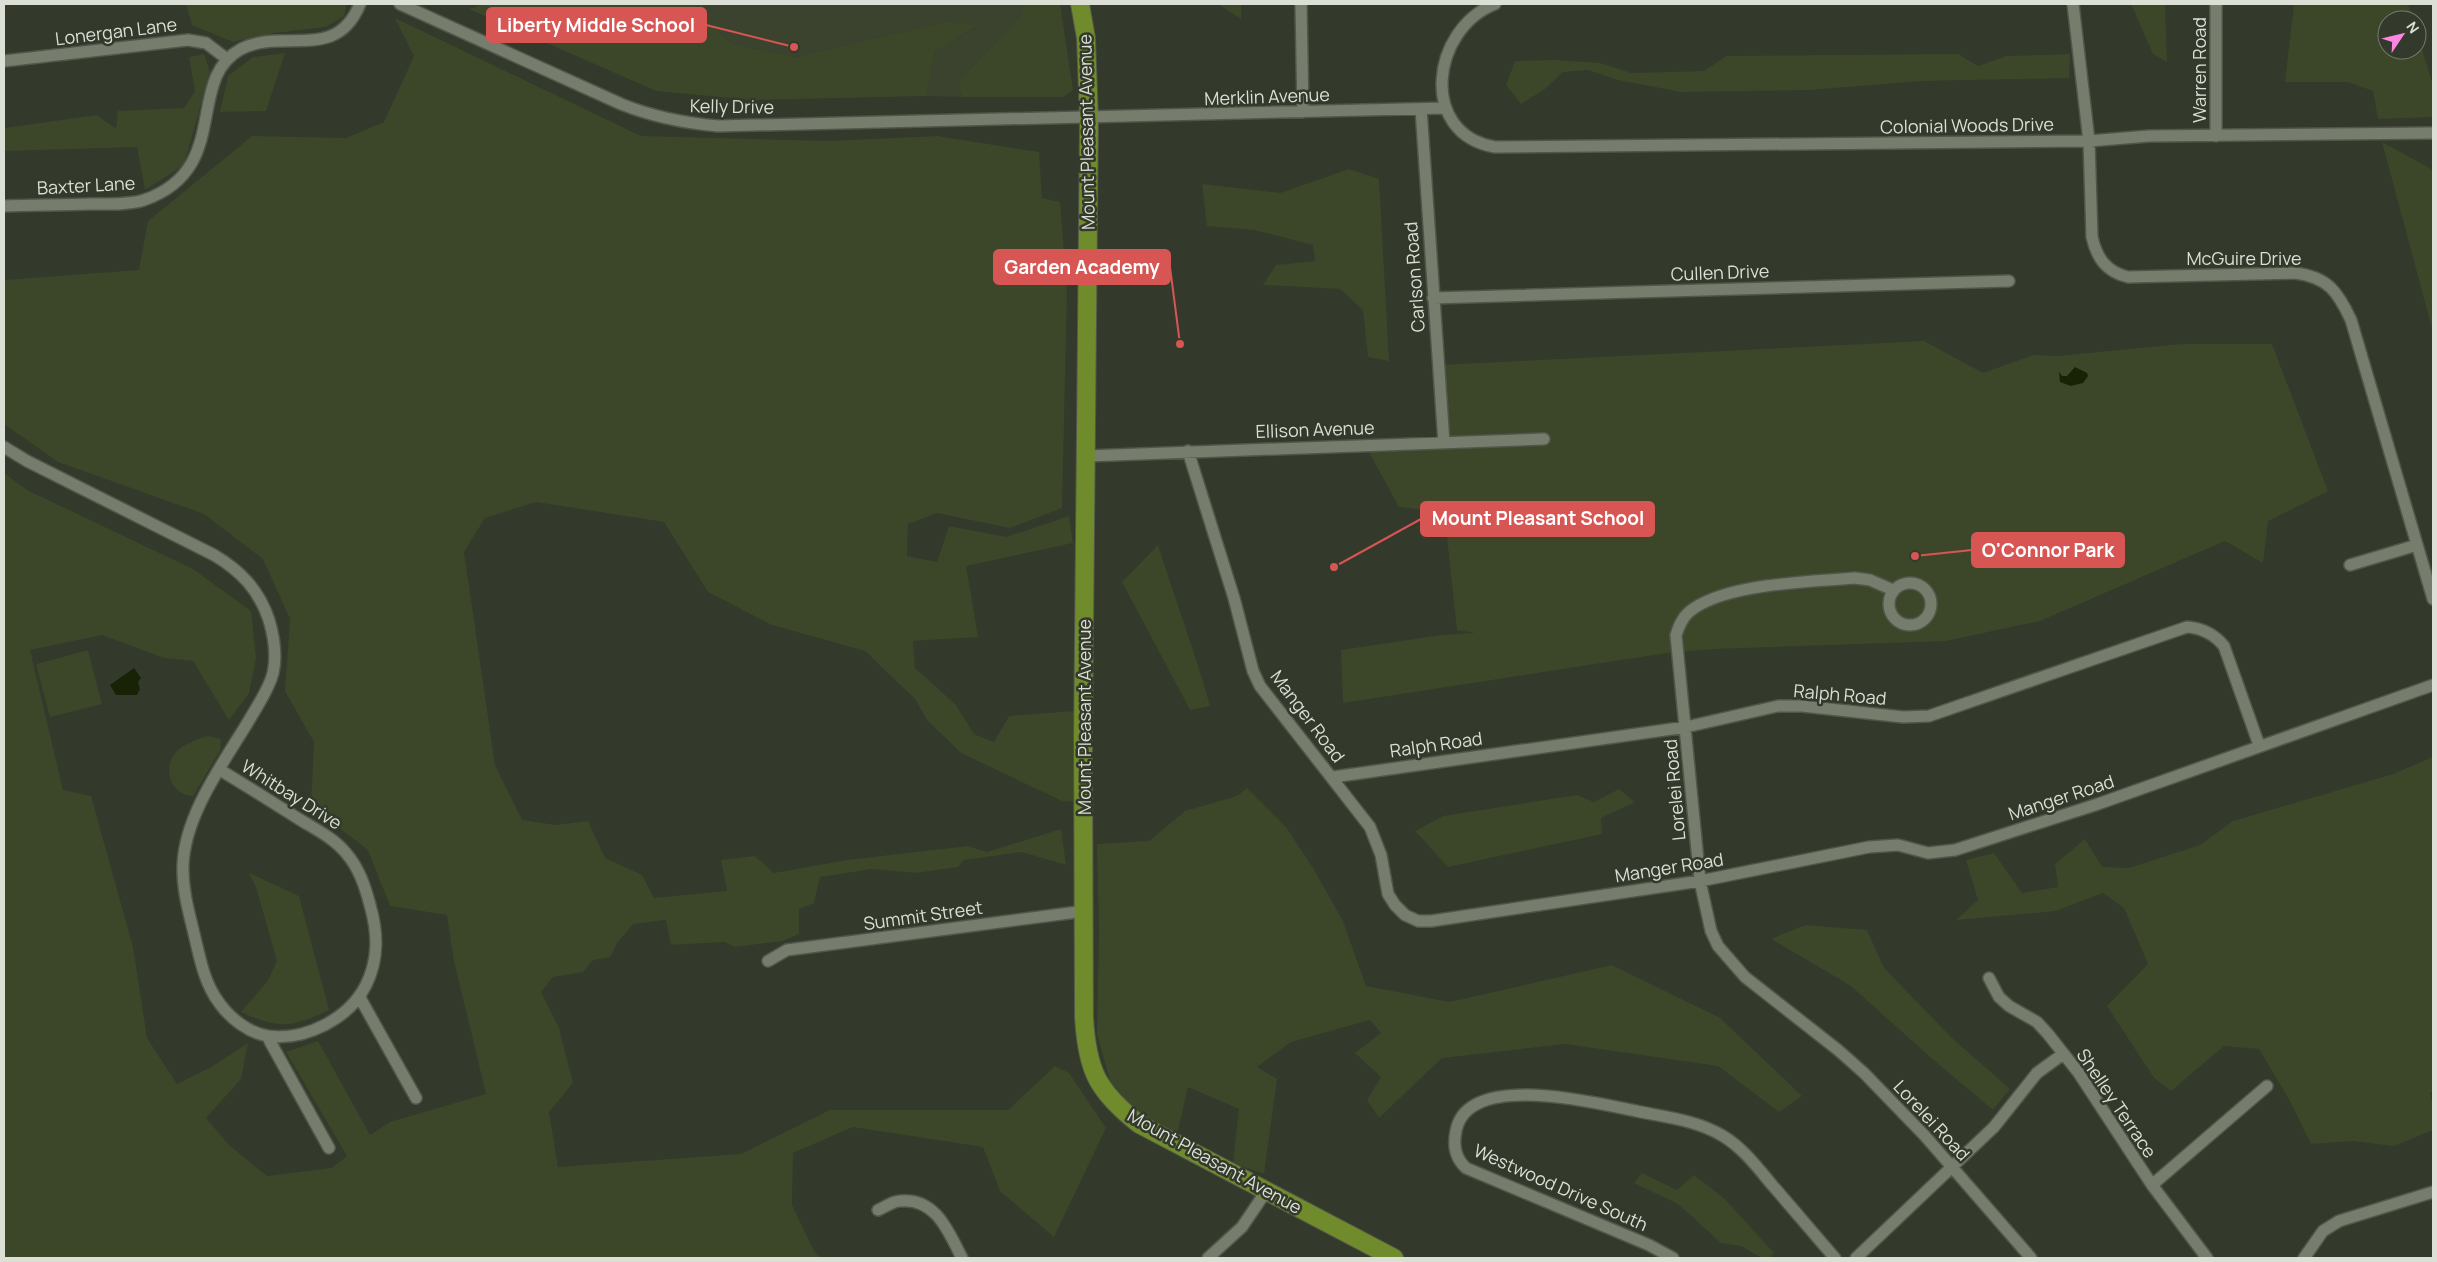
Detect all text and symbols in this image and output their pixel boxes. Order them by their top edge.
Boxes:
callout: Liberty Middle School [487,8,706,42]
north arrow [2377,10,2427,60]
street label: Lonergan Lane [54,12,178,50]
text: Liberty Middle School [497,12,695,38]
street label: Warren Road [2187,17,2211,123]
text: N [2402,18,2424,37]
street label: Mount Pleasant Avenue [1072,34,1100,230]
street label: Merklin Avenue [1204,82,1330,110]
street label: Kelly Drive [690,93,774,119]
street label: Colonial Woods Drive [1880,111,2054,139]
street label: Baxter Lane [36,170,136,200]
street label: Carlson Road [1398,221,1430,333]
street label: McGuire Drive [2186,246,2302,270]
callout: Garden Academy [994,250,1170,284]
text: Garden Academy [1004,254,1160,280]
street label: Cullen Drive [1670,258,1770,286]
street label: Ellison Avenue [1255,415,1375,443]
callout: Mount Pleasant School [1421,502,1654,536]
text: Mount Pleasant School [1432,505,1644,531]
callout: O'Connor Park [1972,533,2124,567]
text: O'Connor Park [1982,537,2115,563]
street label: Mount Pleasant Avenue [1072,619,1096,815]
street label: Manger Road [1265,665,1351,767]
street label: Ralph Road [1793,678,1887,710]
street label: Ralph Road [1388,726,1484,762]
street label: Lorelei Road [1658,738,1690,842]
street label: Whitbay Drive [237,754,347,834]
street label: Manger Road [2005,769,2117,825]
street label: Manger Road [1613,847,1725,887]
street label: Summit Street [862,895,984,935]
street label: Shelley Terrace [2072,1044,2162,1162]
street label: Lorelei Road [1888,1075,1976,1165]
street label: Mount Pleasant Avenue [1123,1103,1307,1219]
street label: Westwood Drive South [1470,1138,1652,1236]

